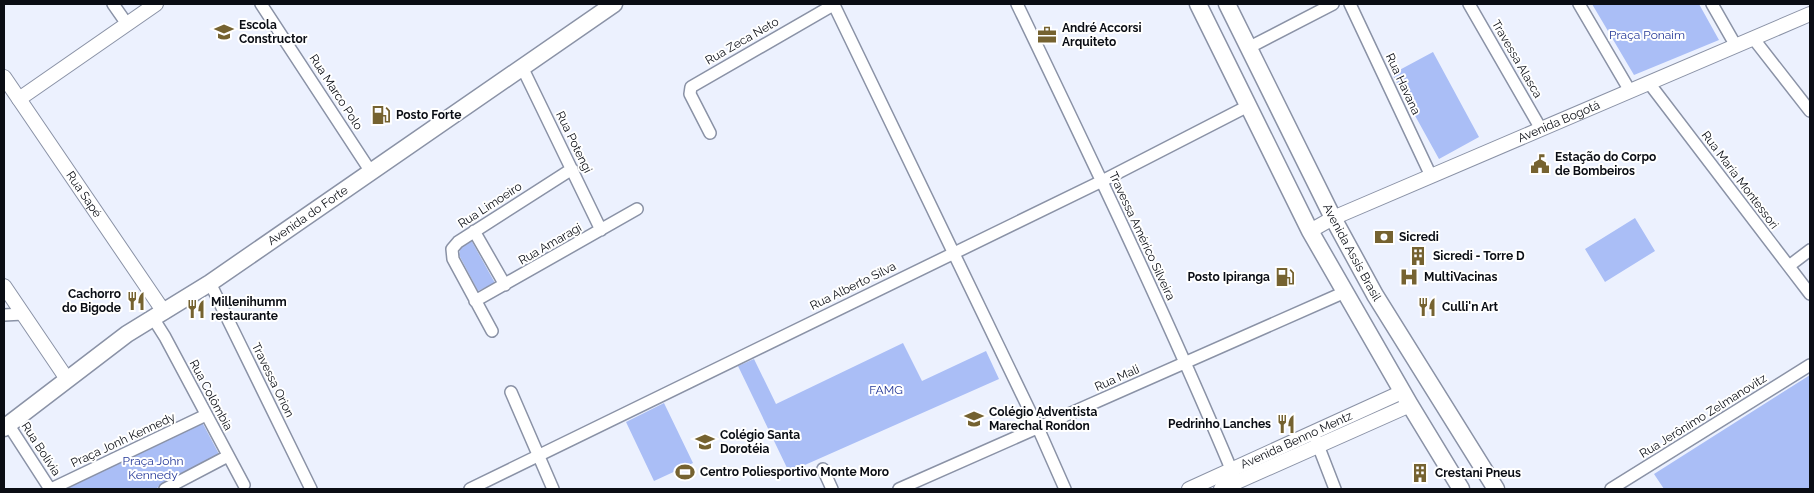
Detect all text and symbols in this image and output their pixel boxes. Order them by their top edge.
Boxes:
street label: Rua Zeca Neto [703,14,781,68]
place label: Escola Constructor [239,18,308,46]
street label: Travessa Alasca [1489,18,1545,100]
school or university icon: Escola Constructor [213,21,235,43]
place label: André Accorsi Arquiteto [1062,21,1142,49]
office icon: André Accorsi Arquiteto [1036,24,1058,46]
park label: Praça Ponaim [1609,28,1685,42]
street label: Rua Havana [1383,51,1423,117]
street label: Rua Marco Polo [306,52,366,132]
street label: Avenida Bogotá [1516,98,1602,145]
fuel station icon: Posto Forte [370,104,392,126]
place label: Posto Forte [396,108,461,122]
street label: Rua Potengi [553,109,595,175]
street label: Rua Maria Montessori [1699,128,1781,232]
place label: Estação do Corpo de Bombeiros [1555,150,1656,178]
public building icon: Estação do Corpo de Bombeiros [1529,153,1551,175]
street label: Rua Sapé [63,169,105,220]
street label: Travessa Américo Silveira [1106,170,1178,302]
street label: Rua Limoeiro [456,179,524,231]
street label: Avenida do Forte [265,183,351,248]
street label: Avenida Assis Brasil [1320,201,1384,304]
street label: Rua Amaragi [516,220,584,268]
bank icon: Sicredi [1373,226,1395,248]
place label: Sicredi [1399,230,1439,244]
building icon: Sicredi - Torre D [1407,245,1429,267]
place label: Sicredi - Torre D [1433,249,1525,263]
street label: Rua Alberto Silva [808,259,898,313]
fuel station icon: Posto Ipiranga [1274,266,1296,288]
hospital icon: MultiVacinas [1398,266,1420,288]
place label: Posto Ipiranga [1187,270,1270,284]
place label: MultiVacinas [1424,270,1497,284]
place label: Cachorro do Bigode [62,287,121,315]
restaurant icon: Cachorro do Bigode [125,290,147,312]
place label: Millenihumm restaurante [211,295,287,323]
restaurant icon: Culli'n Art [1416,296,1438,318]
restaurant icon: Millenihumm restaurante [185,298,207,320]
place label: Culli'n Art [1442,300,1499,314]
street label: Travessa Orion [249,340,297,420]
street label: Rua Colômbia [187,357,235,433]
street label: Rua Mali [1093,362,1141,394]
street label: Rua Jerônimo Zelmanovitz [1637,371,1769,461]
park label: FAMG [869,383,903,397]
place label: Colégio Adventista Marechal Rondon [989,405,1097,433]
school or university icon: Colégio Adventista Marechal Rondon [963,408,985,430]
street label: Avenida Benno Mentz [1238,409,1355,472]
street label: Praça Jonh Kennedy [69,410,178,470]
restaurant icon: Pedrinho Lanches [1275,413,1297,435]
place label: Pedrinho Lanches [1168,417,1271,431]
street label: Rua Bolívia [19,420,63,478]
place label: Colégio Santa Dorotéia [720,428,800,456]
school or university icon: Colégio Santa Dorotéia [694,431,716,453]
park label: Praça John Kennedy [123,454,183,482]
sports icon: Centro Poliesportivo Monte Moro [674,461,696,483]
building icon: Crestani Pneus [1409,462,1431,484]
place label: Centro Poliesportivo Monte Moro [700,465,889,479]
place label: Crestani Pneus [1435,466,1521,480]

